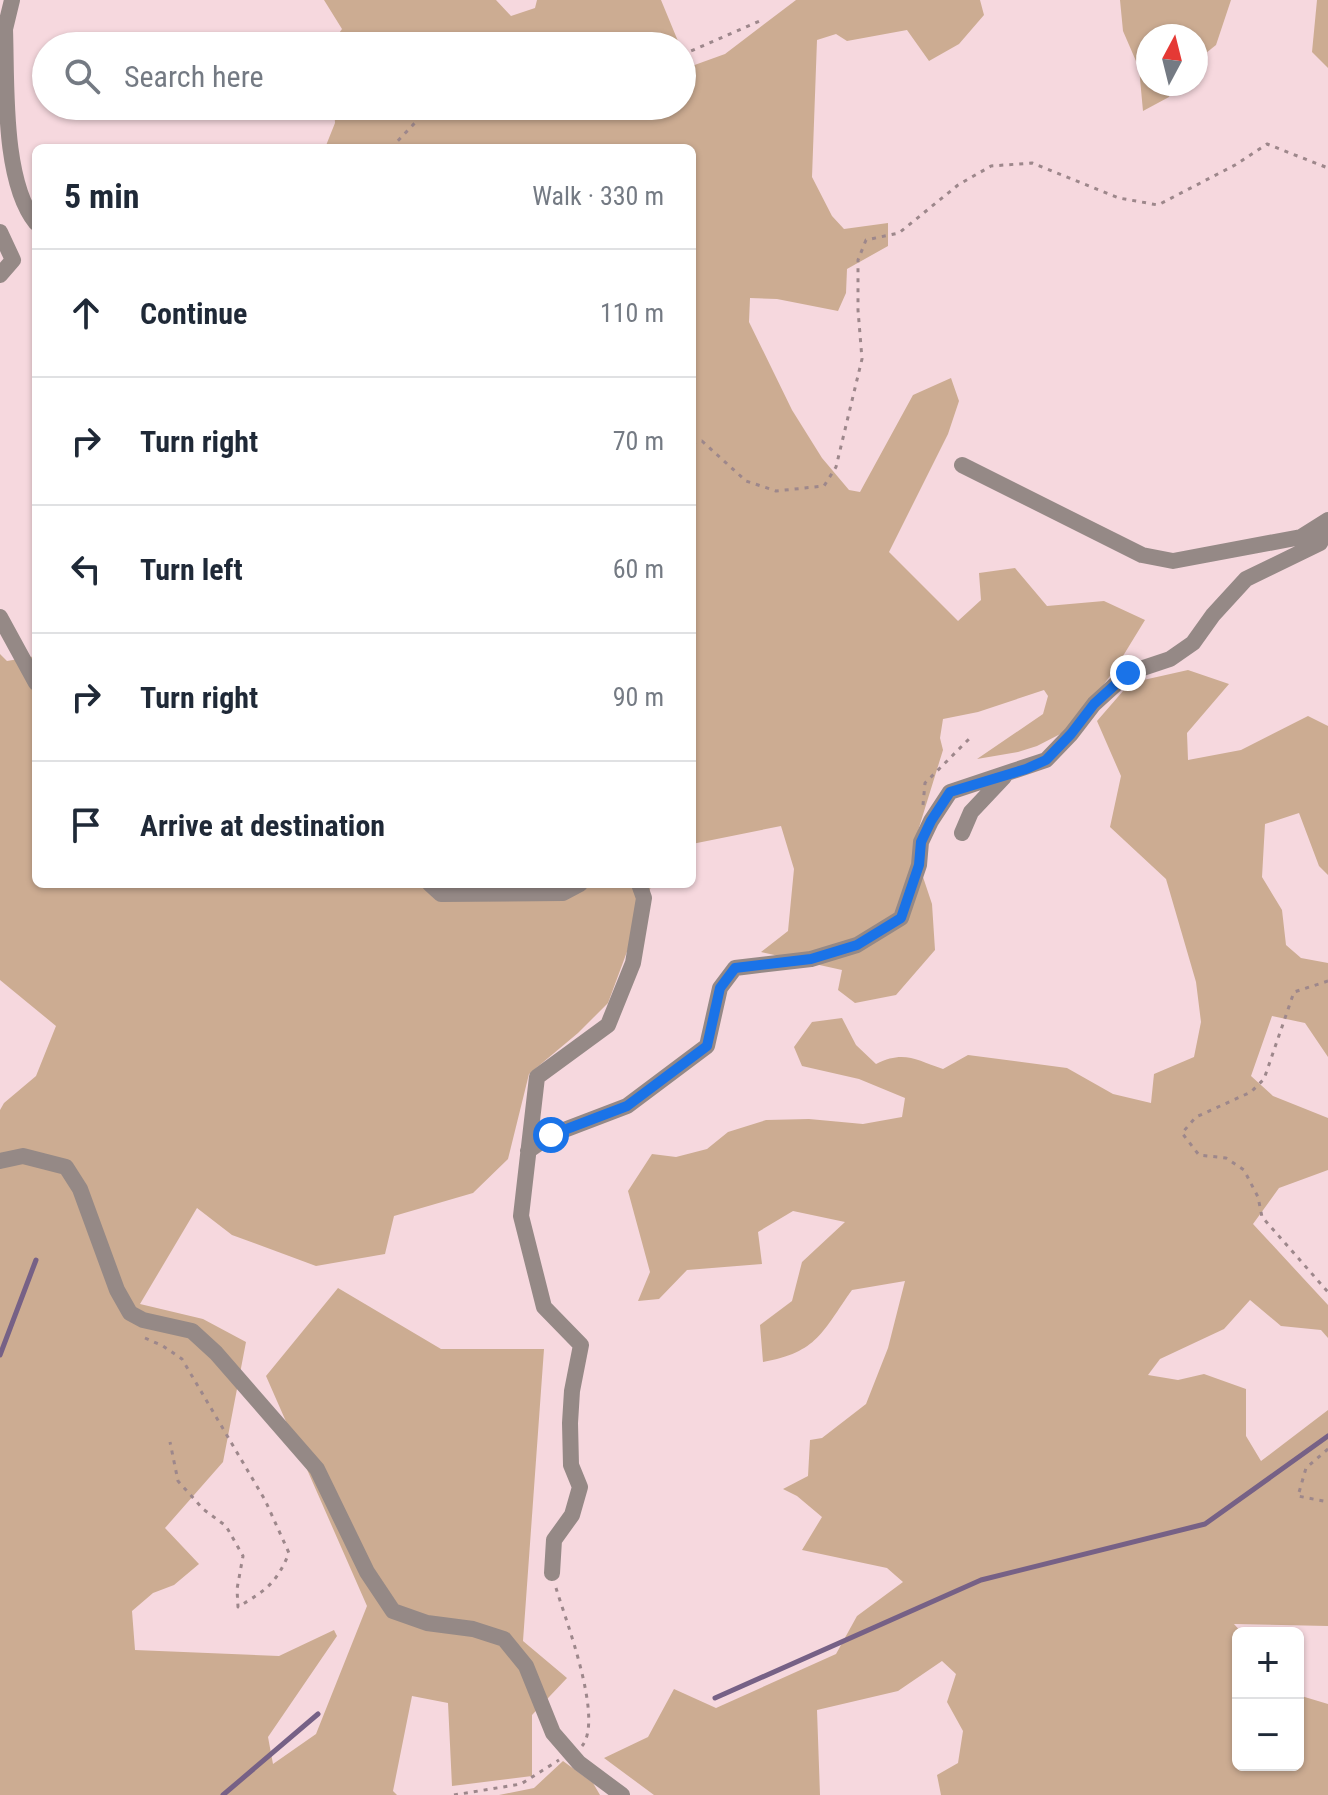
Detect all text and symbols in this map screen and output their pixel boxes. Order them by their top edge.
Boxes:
north arrow [1136,24,1208,96]
search box [32,32,696,120]
icon: search [60,54,104,98]
text: Search here [124,59,264,94]
text: 5 min [64,176,140,216]
text: Walk · 330 m [532,181,664,211]
icon: ahead [64,291,108,335]
text: Continue [140,296,247,331]
text: 110 m [600,298,664,328]
icon: right [64,419,108,463]
text: Turn right [140,424,258,459]
text: 70 m [613,426,664,456]
icon: left [64,547,108,591]
text: Turn left [140,552,243,587]
text: 60 m [613,554,664,584]
route end [1110,655,1146,691]
icon: right [64,675,108,719]
text: Turn right [140,680,258,715]
text: 90 m [613,682,664,712]
icon: arrive [64,803,108,847]
text: Arrive at destination [140,808,385,843]
route start [533,1117,569,1153]
map controls [1232,1627,1304,1771]
button: + [1232,1627,1304,1699]
button: − [1232,1699,1304,1771]

